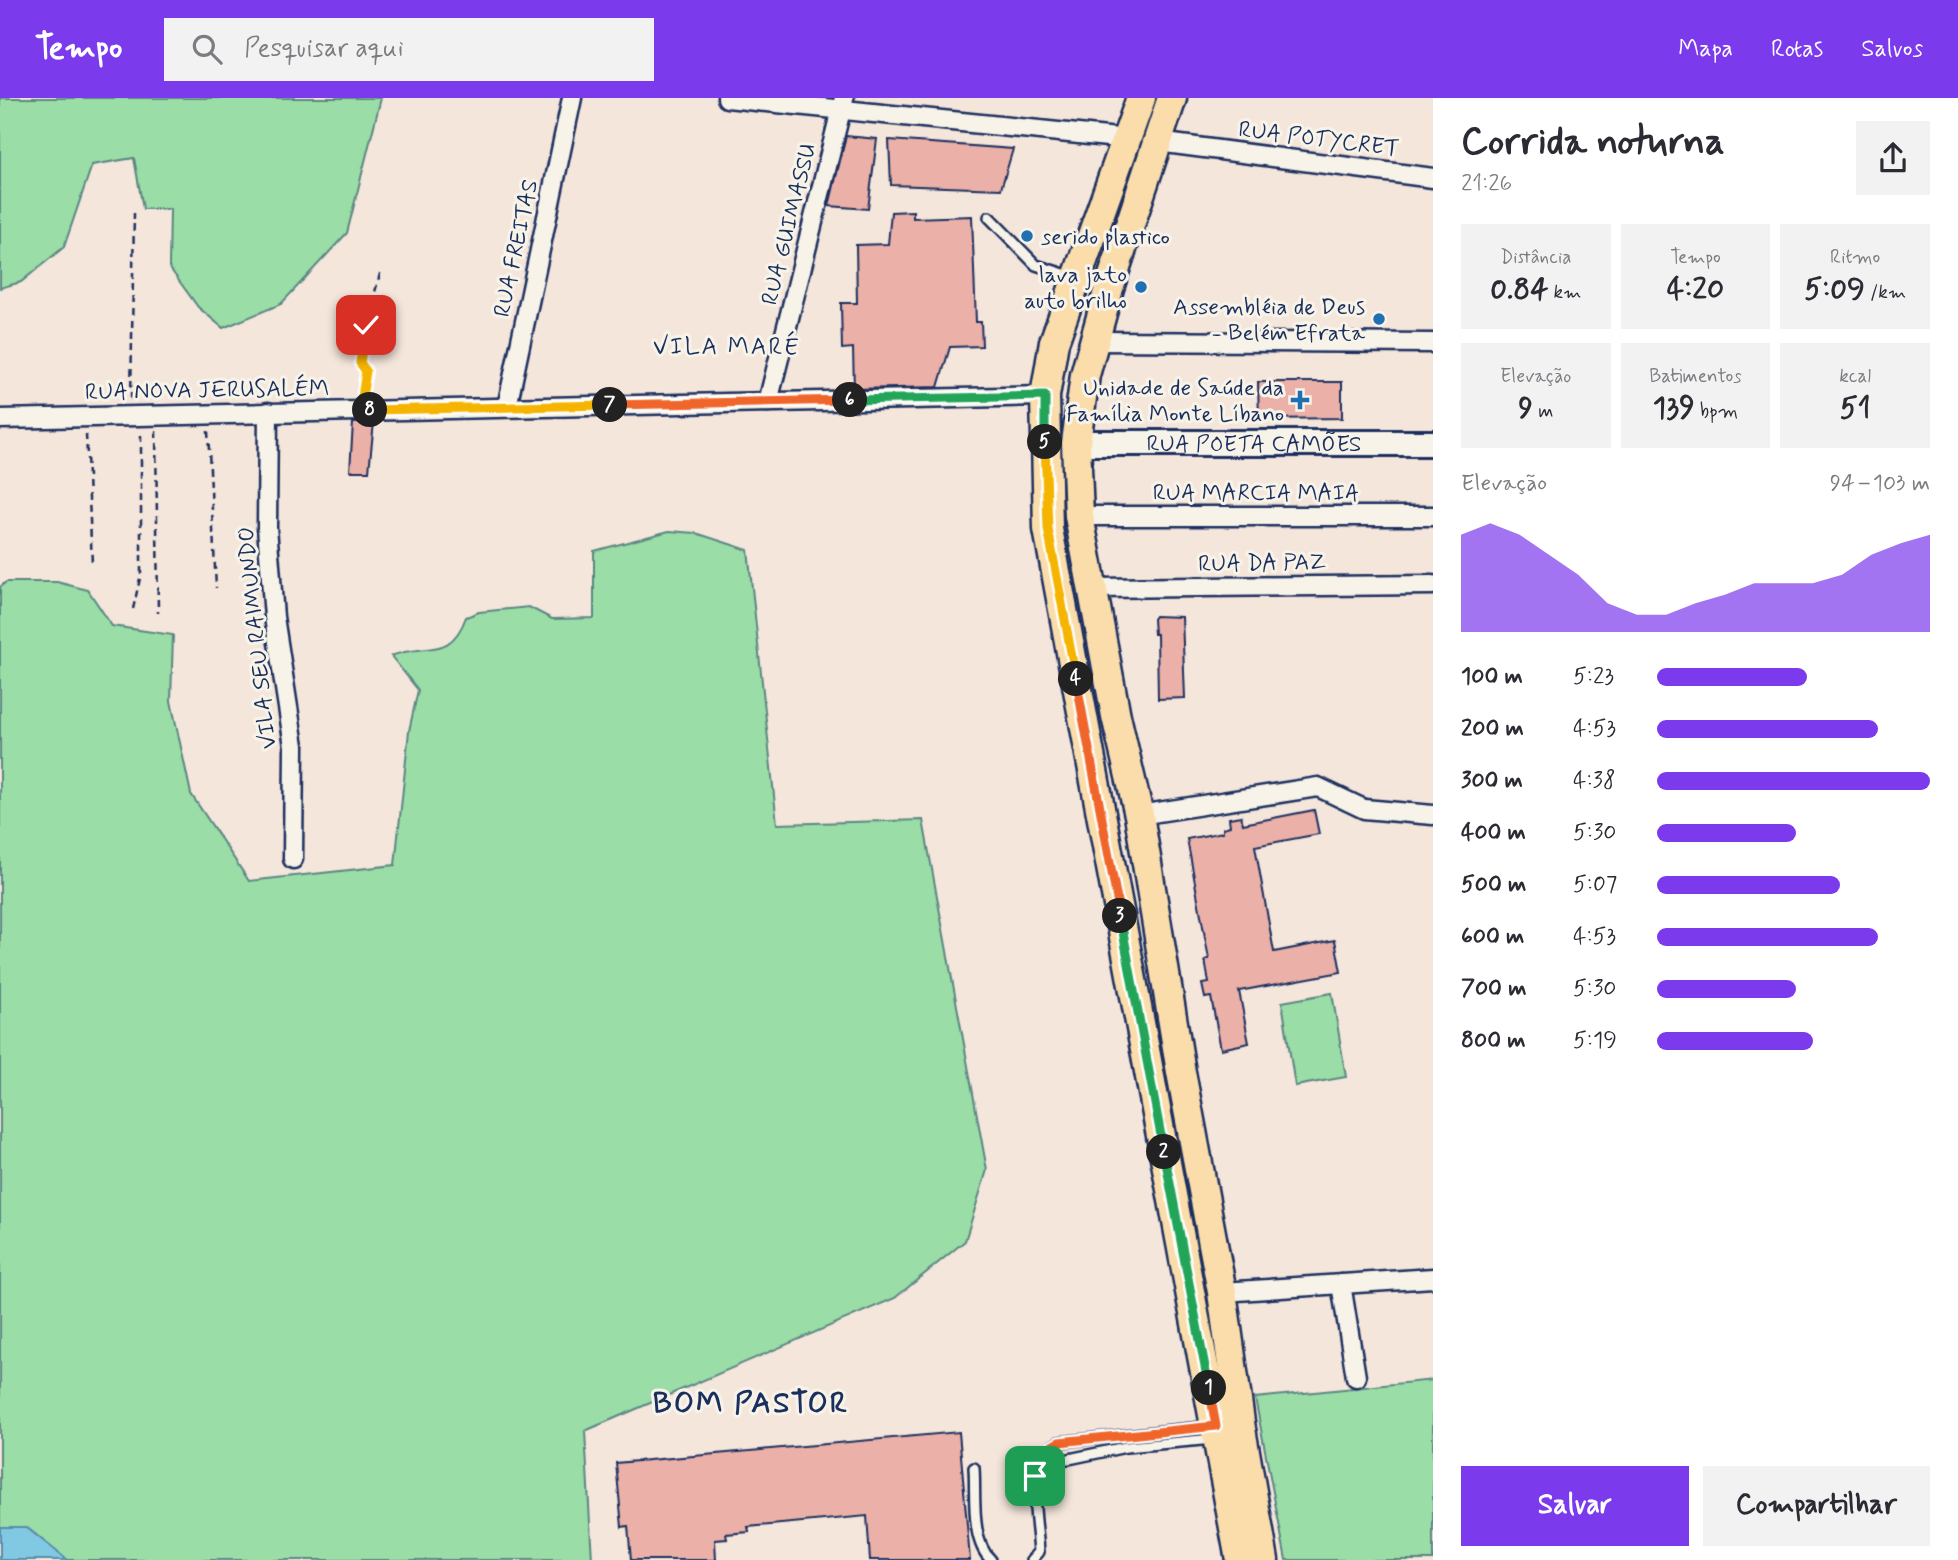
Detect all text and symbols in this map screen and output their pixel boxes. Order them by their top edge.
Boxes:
search box [164,18,654,81]
text: Tempo [35,27,122,71]
icon: search [188,30,226,68]
text: Pesquisar aqui [244,32,404,66]
text: Mapa [1678,34,1733,65]
text: Rotas [1771,34,1823,65]
text: Salvos [1861,34,1923,65]
street label: RUA POTYCRET [1237,115,1401,165]
text: Corrida noturna [1461,118,1725,167]
button: share [1856,121,1930,195]
street label: RUA GUIMASSU [755,141,824,308]
text: 21:26 [1461,169,1512,199]
street label: RUA FREITAS [488,177,546,320]
place label: serido plastico [1041,223,1170,253]
marker: serido plastico [1019,228,1035,244]
text: Distância [1500,245,1572,270]
text: Tempo [1670,245,1721,270]
text: Ritmo [1830,245,1880,270]
place label: lava jato auto brilho [1024,261,1127,317]
text: 0.84 [1490,270,1548,309]
text: 4:20 [1667,270,1724,309]
text: 5:09 [1804,270,1865,309]
marker: lava jato auto brilho [1133,279,1149,295]
text: km [1548,280,1581,305]
text: /km [1865,280,1906,305]
place label: Assembléia de Deus - Belém Efrata [1173,293,1365,349]
pin [336,295,396,355]
icon: check [347,306,385,344]
marker: Assembléia de Deus - Belém Efrata [1371,311,1387,327]
district label: VILA MARÉ [653,330,801,363]
text: Elevação [1500,364,1571,389]
text: Batimentos [1649,364,1742,389]
text: kcal [1839,364,1871,389]
street label: RUA NOVA JERUSALÉM [85,373,329,408]
place label: Unidade de Saúde da Família Monte Líbano [1066,374,1284,430]
pin: 6 [832,382,868,418]
text: 6 [845,387,854,412]
pin: 7 [592,388,628,422]
text: 9 [1518,389,1533,428]
text: 139 [1653,389,1695,428]
text: 51 [1840,389,1871,428]
marker: Unidade de Saúde da Família Monte Líbano [1290,390,1310,410]
pin: 8 [352,392,388,428]
text: 7 [604,392,615,417]
text: 8 [364,397,375,422]
text: m [1533,399,1553,424]
text: bpm [1695,399,1738,424]
pin: 5 [1028,424,1062,460]
text: 5 [1039,429,1050,454]
street label: RUA POETA CAMÕES [1147,430,1361,460]
text: Elevação [1461,469,1547,499]
text: 94–103 m [1830,469,1930,499]
street label: RUA MARCIA MAIA [1153,479,1359,509]
street label: VILA SEU RAIMUNDO [231,525,285,751]
street label: RUA DA PAZ [1198,548,1327,580]
pin: 4 [1058,662,1094,696]
text: 100 m [1461,662,1523,692]
text: 5:23 [1573,662,1614,692]
text: 4 [1070,666,1081,691]
text: 200 m [1461,714,1524,744]
text: 4:53 [1573,714,1616,744]
text: 300 m [1461,766,1523,796]
text: 4:38 [1573,766,1616,796]
text: 400 m [1461,818,1526,848]
text: 5:30 [1573,818,1617,848]
text: 500 m [1461,870,1526,900]
text: 5:07 [1573,870,1617,900]
pin: 3 [1102,898,1138,934]
text: 3 [1115,903,1124,928]
text: 600 m [1461,922,1524,952]
text: 4:53 [1573,922,1616,952]
text: 700 m [1461,974,1526,1004]
text: 5:30 [1573,974,1617,1004]
text: 800 m [1461,1026,1525,1056]
text: 5:19 [1573,1026,1617,1056]
pin: 2 [1146,1134,1182,1170]
text: 2 [1159,1139,1168,1164]
pin: 1 [1192,1370,1226,1406]
text: 1 [1204,1375,1213,1400]
district label: BOM PASTOR [653,1384,849,1423]
pin [1005,1446,1065,1506]
icon: arrive [1016,1457,1054,1495]
button: Salvar [1461,1466,1689,1546]
button: Compartilhar [1703,1466,1930,1546]

